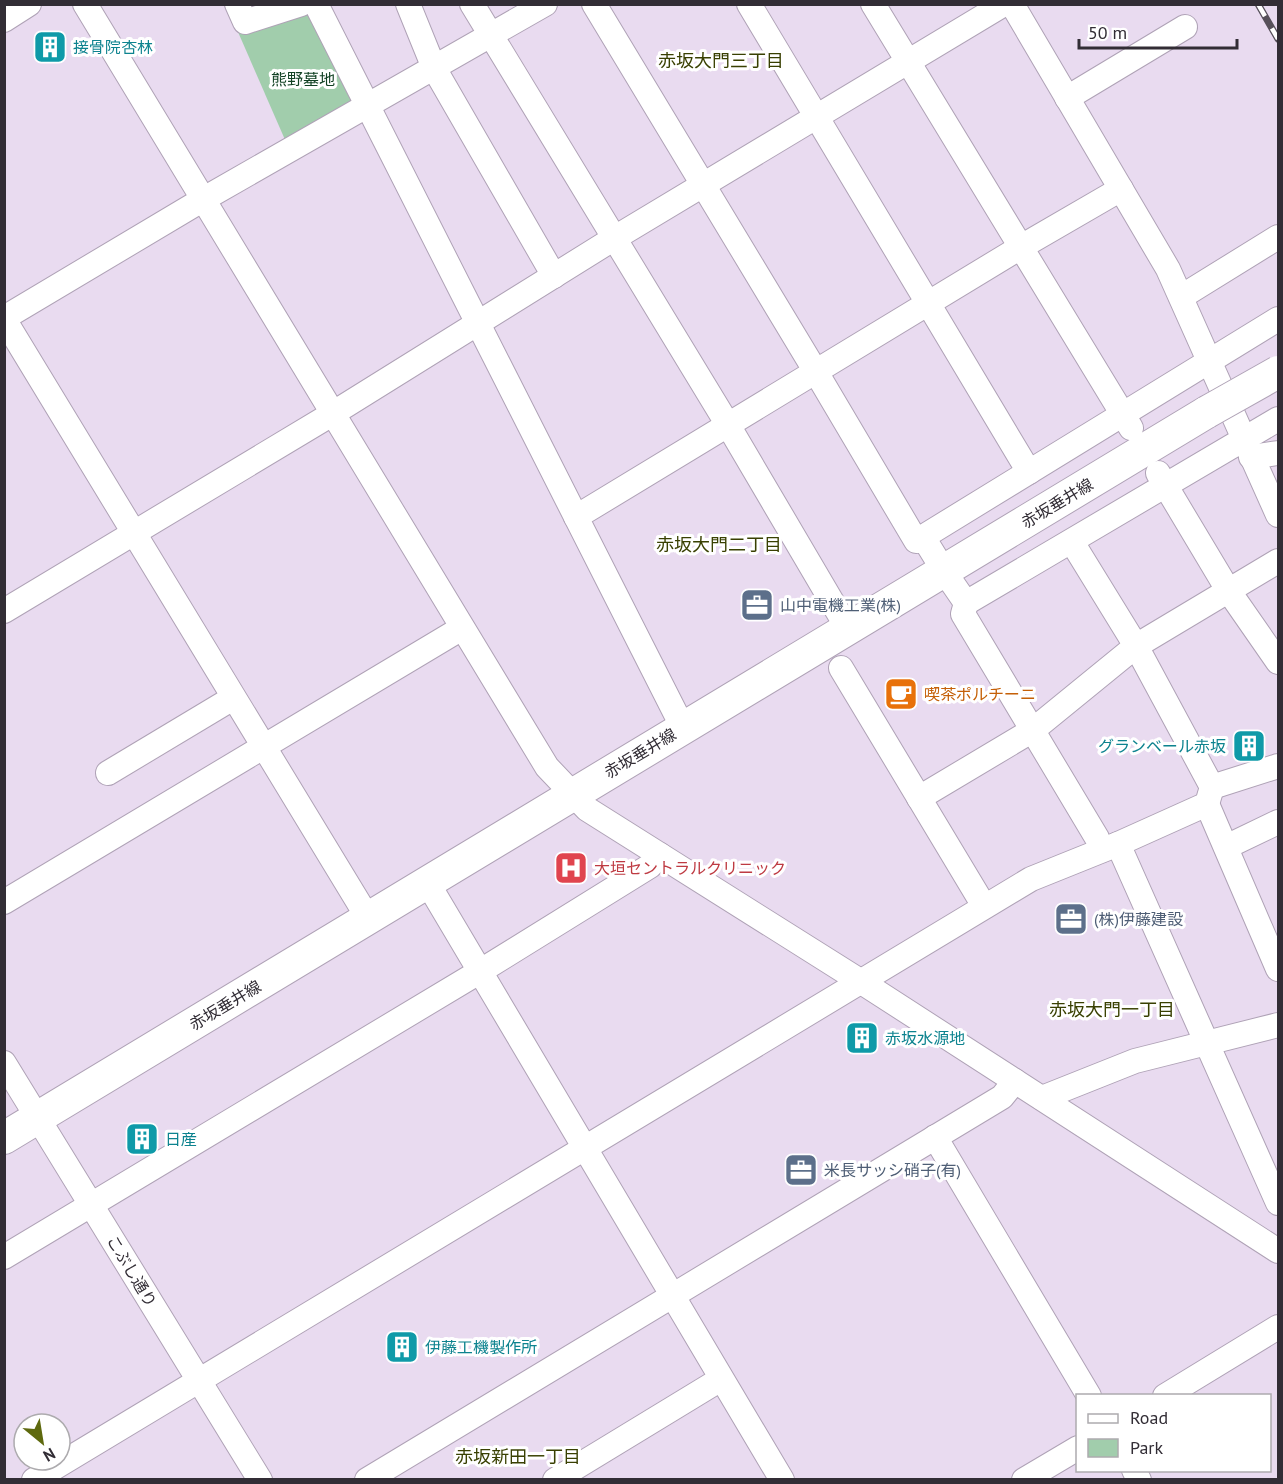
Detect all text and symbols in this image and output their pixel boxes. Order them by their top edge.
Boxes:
scale bar [1079,12,1236,50]
text: 50 m [1088,21,1127,44]
building icon: 接骨院杏林 [32,29,68,65]
place label: 接骨院杏林 [73,37,153,57]
district label: 赤坂大門三丁目 [658,49,784,72]
park label: 熊野墓地 [271,69,335,89]
street label: 赤坂垂井線 [1018,474,1096,532]
district label: 赤坂大門二丁目 [656,533,782,556]
office icon: 山中電機工業(株) [739,587,775,623]
place label: 山中電機工業(株) [780,595,901,615]
cafe icon: 喫茶ポルチーニ [883,676,919,712]
place label: 喫茶ポルチーニ [924,684,1036,704]
street label: 赤坂垂井線 [601,724,679,782]
building icon: グランベール赤坂 [1231,728,1267,764]
place label: グランベール赤坂 [1098,736,1226,756]
hospital icon: 大垣セントラルクリニック [553,850,589,886]
place label: 大垣セントラルクリニック [594,858,786,878]
office icon: (株)伊藤建設 [1053,901,1089,937]
place label: (株)伊藤建設 [1094,909,1183,929]
street label: 赤坂垂井線 [186,976,264,1034]
district label: 赤坂大門一丁目 [1049,998,1175,1021]
building icon: 赤坂水源地 [844,1020,880,1056]
place label: 赤坂水源地 [885,1028,965,1048]
building icon: 日産 [124,1121,160,1157]
place label: 日産 [165,1129,197,1149]
office icon: 米長サッシ硝子(有) [783,1152,819,1188]
place label: 米長サッシ硝子(有) [824,1160,961,1180]
street label: こぶし通り [103,1232,161,1310]
building icon: 伊藤工機製作所 [384,1329,420,1365]
place label: 伊藤工機製作所 [425,1337,537,1357]
legend [1076,1394,1271,1472]
text: Road [1130,1406,1168,1429]
north arrow [12,1412,72,1472]
text: Park [1130,1436,1163,1459]
text: N [40,1444,59,1466]
district label: 赤坂新田一丁目 [455,1445,581,1468]

